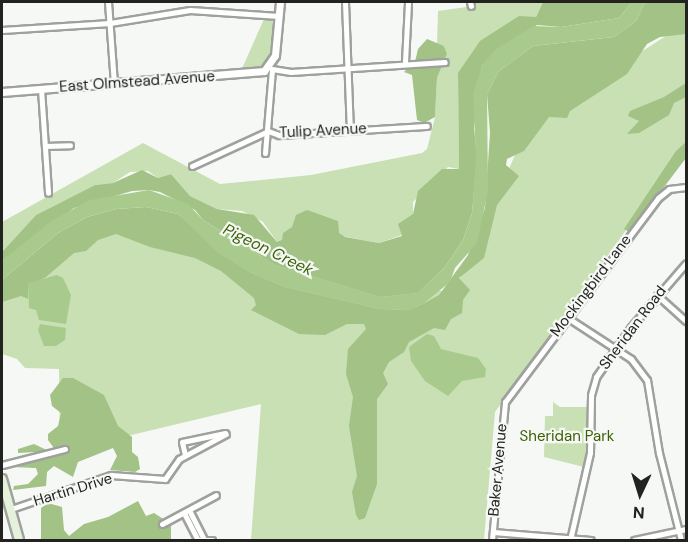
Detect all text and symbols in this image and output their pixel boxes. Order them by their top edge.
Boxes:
street label: East Olmstead Avenue [59,68,215,96]
street label: Tulip Avenue [279,120,367,142]
water label: Pigeon Creek [220,220,316,280]
street label: Mockingbird Lane [547,231,635,341]
street label: Sheridan Road [596,283,670,373]
street label: Baker Avenue [485,423,511,517]
park label: Sheridan Park [520,428,614,446]
north arrow [610,464,670,524]
street label: Hartin Drive [31,469,115,511]
text: N [632,502,645,523]

